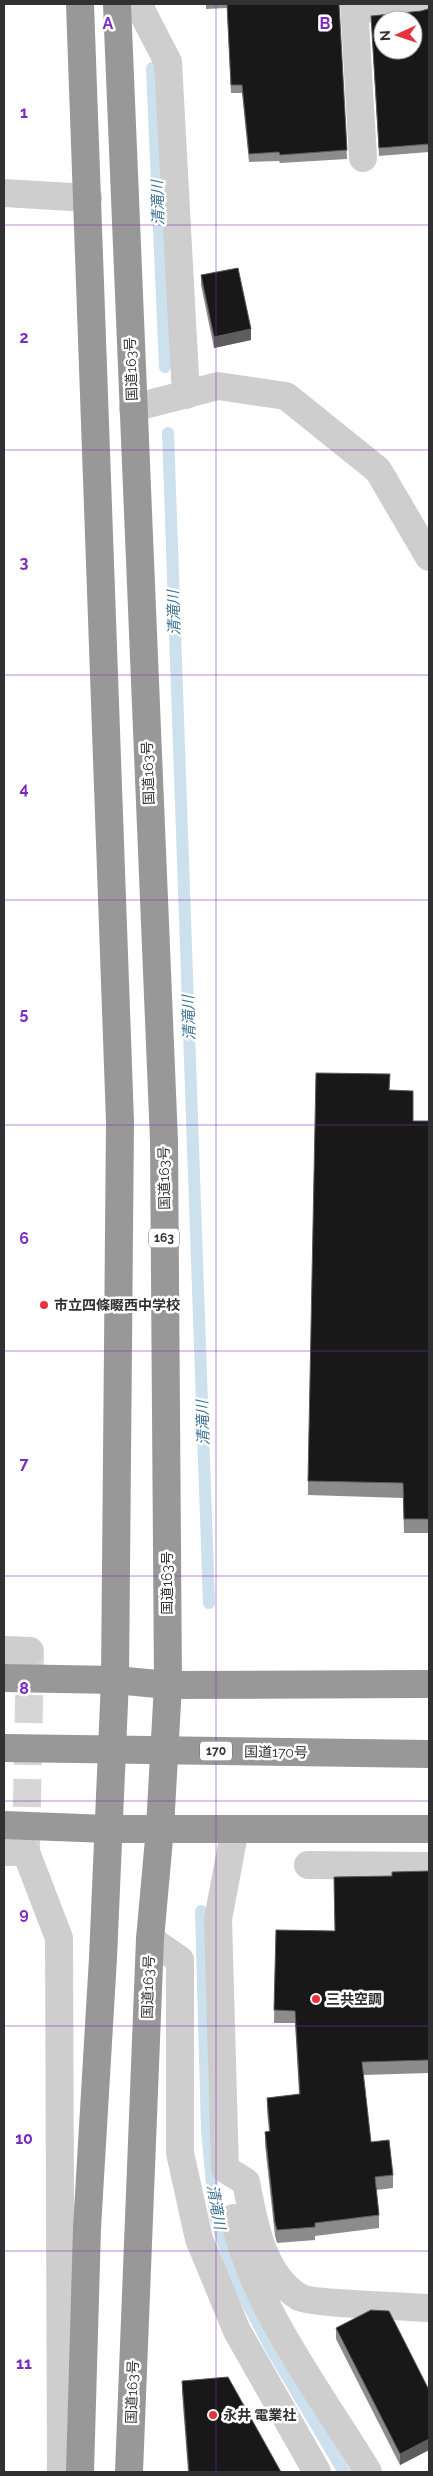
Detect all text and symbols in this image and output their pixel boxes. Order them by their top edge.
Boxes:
north arrow [373,10,423,60]
text: A [103,14,114,33]
text: B [320,14,331,33]
text: N [377,30,393,41]
text: 1 [20,103,28,122]
water label: 清滝川 [148,178,168,226]
text: 2 [19,328,29,347]
street label: 国道163号 [122,337,140,401]
text: 3 [20,553,29,572]
water label: 清滝川 [164,588,184,636]
street label: 国道163号 [139,741,157,805]
text: 4 [19,779,29,798]
water label: 清滝川 [179,993,199,1041]
text: 5 [20,1004,29,1023]
street label: 国道163号 [155,1146,173,1210]
road number: 163 [149,1228,179,1248]
text: 6 [19,1229,29,1248]
place label: 市立四條畷西中学校 [54,1297,180,1313]
marker: 市立四條畷西中学校 [38,1299,50,1311]
water label: 清滝川 [193,1398,213,1446]
text: 7 [20,1454,29,1473]
street label: 国道163号 [159,1551,175,1615]
text: 8 [19,1679,29,1698]
road number: 170 [200,1742,232,1760]
street label: 国道170号 [244,1743,308,1761]
text: 9 [19,1904,29,1923]
street label: 国道163号 [139,1955,157,2019]
place label: 三共空調 [326,1991,382,2007]
marker: 三共空調 [310,1993,322,2005]
text: 10 [15,2129,33,2148]
water label: 清滝川 [203,2183,229,2233]
text: 11 [16,2354,32,2373]
street label: 国道163号 [123,2360,141,2424]
place label: 永井 電業社 [223,2407,296,2423]
marker: 永井 電業社 [207,2409,219,2421]

